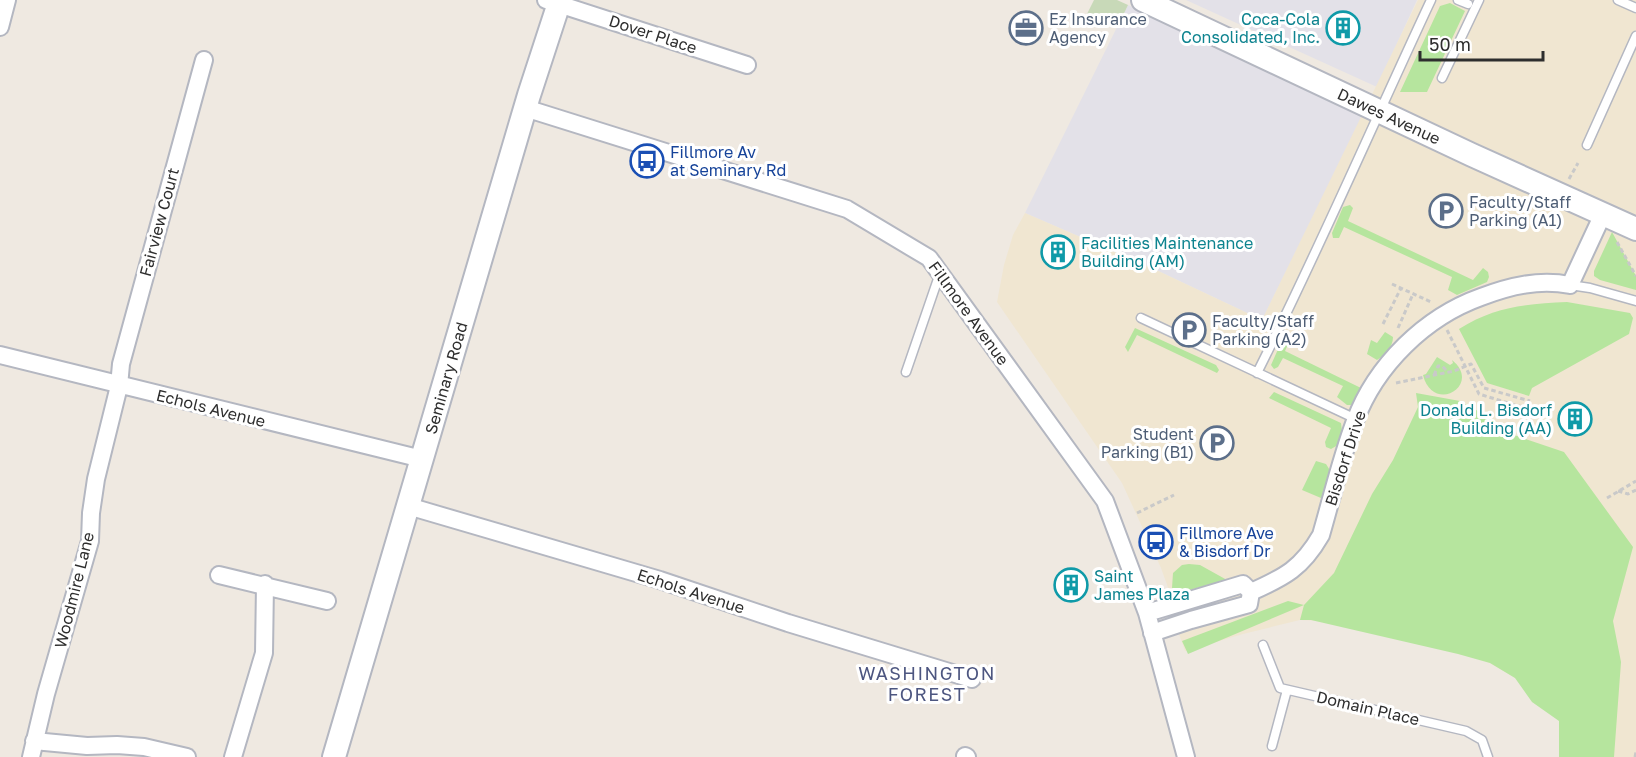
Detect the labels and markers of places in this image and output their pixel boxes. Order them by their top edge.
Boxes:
place label: Ez Insurance Agency [1049,9,1147,47]
place label: Coca-Cola Consolidated, Inc. [1181,9,1320,47]
office icon: Ez Insurance Agency [1008,10,1044,46]
building icon: Coca-Cola Consolidated, Inc. [1325,10,1361,46]
place label: Fillmore Av at Seminary Rd [670,142,786,180]
bus stop icon: Fillmore Av at Seminary Rd [629,143,665,179]
place label: Faculty/Staff Parking (A1) [1469,192,1571,230]
parking icon: Faculty/Staff Parking (A1) [1428,193,1464,229]
place label: Facilities Maintenance Building (AM) [1081,233,1253,271]
building icon: Facilities Maintenance Building (AM) [1040,234,1076,270]
place label: Faculty/Staff Parking (A2) [1212,311,1314,349]
parking icon: Faculty/Staff Parking (A2) [1171,312,1207,348]
place label: Donald L. Bisdorf Building (AA) [1420,400,1552,438]
building icon: Donald L. Bisdorf Building (AA) [1557,401,1593,437]
place label: Student Parking (B1) [1101,424,1194,462]
parking icon: Student Parking (B1) [1199,425,1235,461]
place label: Fillmore Ave & Bisdorf Dr [1179,523,1274,561]
bus stop icon: Fillmore Ave & Bisdorf Dr [1138,524,1174,560]
place label: Saint James Plaza [1094,566,1190,604]
building icon: Saint James Plaza [1053,567,1089,603]

